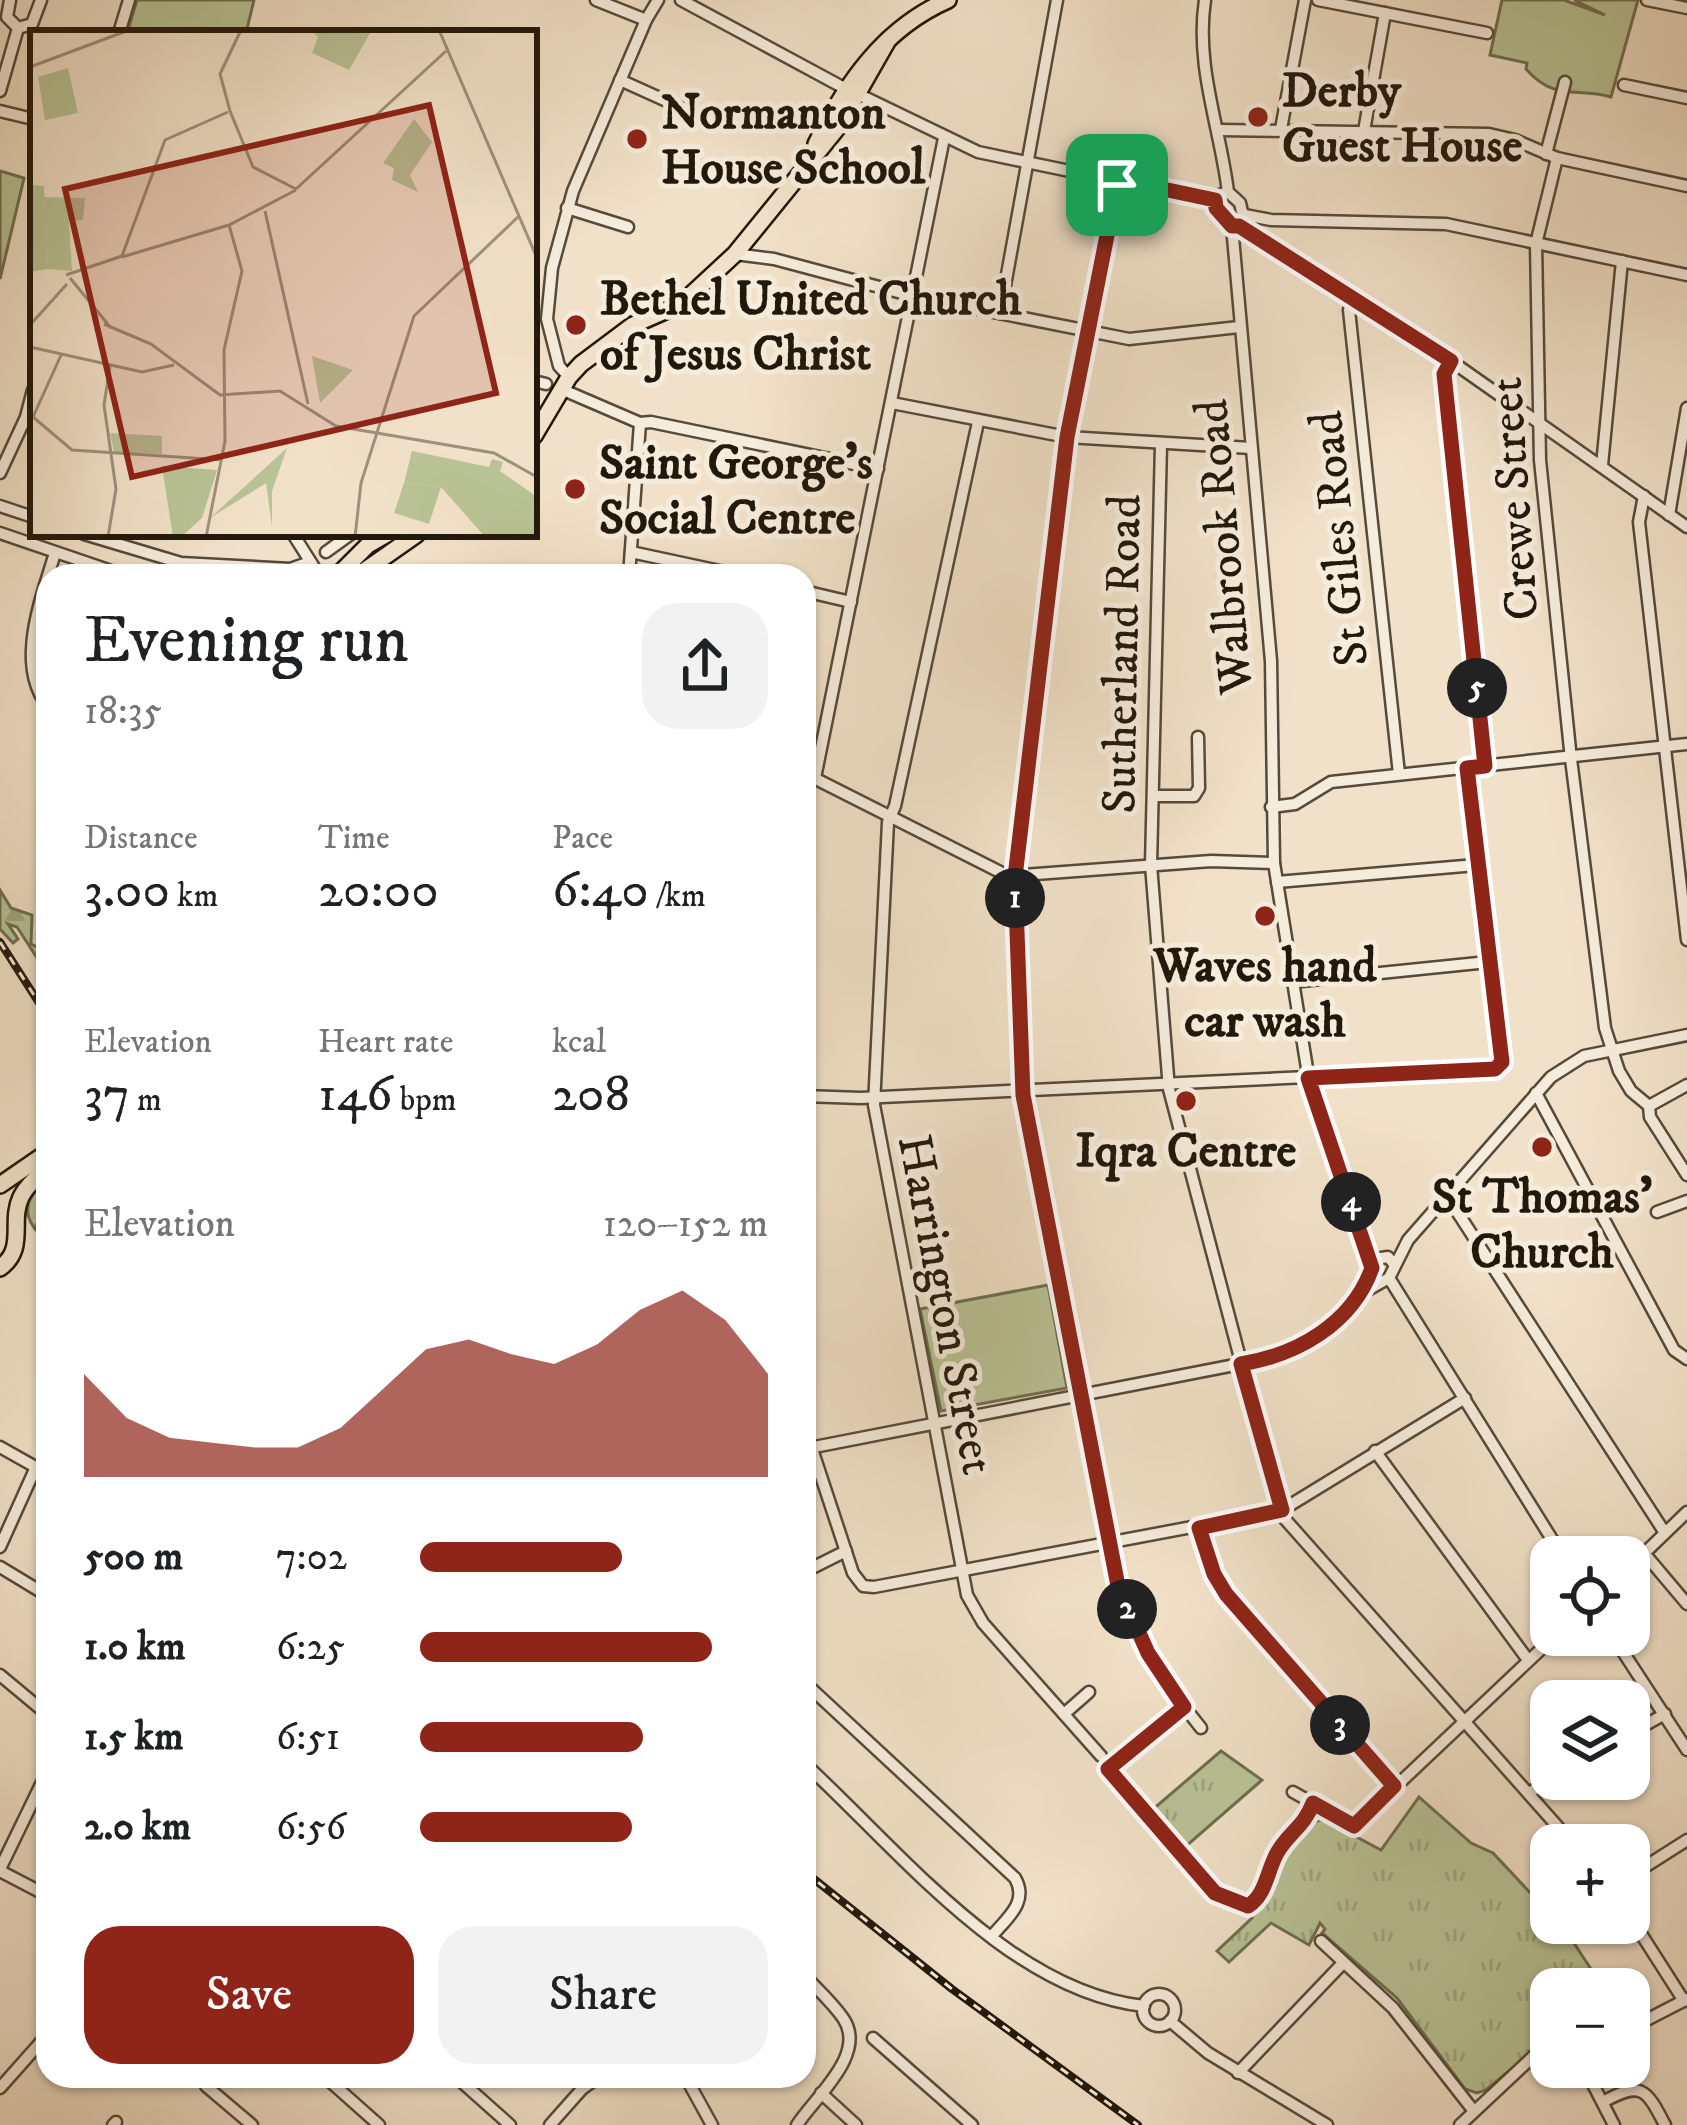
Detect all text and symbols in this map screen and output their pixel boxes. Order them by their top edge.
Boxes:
inset map [30,30,537,537]
place label: Derby Guest House [1282,62,1522,177]
place label: Normanton House School [661,84,926,199]
marker: Derby Guest House [1245,104,1271,130]
marker: Normanton House School [624,126,650,152]
pin [1066,134,1168,236]
icon: arrive [1084,152,1150,218]
place label: Bethel United Church of Jesus Christ [600,270,1022,385]
marker: Bethel United Church of Jesus Christ [563,312,589,338]
street label: Crewe Street [1477,375,1553,622]
street label: Walbrook Road [1182,397,1268,698]
street label: St Giles Road [1297,408,1383,669]
place label: Saint George's Social Centre [599,434,873,549]
marker: Saint George's Social Centre [562,476,588,502]
street label: Sutherland Road [1090,494,1156,814]
text: Evening run [84,601,409,683]
button: share [642,603,768,729]
pin: 5 [1447,658,1507,718]
text: 5 [1469,667,1485,708]
text: 18:35 [84,687,162,736]
text: Distance [84,818,198,859]
text: Time [318,818,390,859]
text: Pace [552,818,613,859]
text: 3.00 [84,859,170,923]
text: 20:00 [318,859,439,923]
text: 6:40 [552,859,649,923]
pin: 1 [985,868,1045,928]
text: km [170,876,218,917]
text: /km [649,876,706,917]
text: 1 [1009,877,1021,918]
marker: Waves hand car wash [1252,903,1278,929]
place label: Waves hand car wash [1153,937,1378,1052]
text: Elevation [84,1022,212,1063]
text: Heart rate [318,1022,453,1063]
text: kcal [552,1022,606,1063]
text: 37 [84,1063,130,1127]
text: 146 [318,1063,393,1127]
text: 208 [552,1063,630,1127]
text: m [130,1080,162,1121]
text: bpm [393,1080,457,1121]
marker: Iqra Centre [1173,1088,1199,1114]
place label: Iqra Centre [1076,1122,1297,1182]
street label: Harrington Street [883,1130,1007,1480]
marker: St Thomas' Church [1529,1134,1555,1160]
place label: St Thomas' Church [1432,1168,1652,1283]
pin: 4 [1321,1172,1381,1232]
text: 4 [1342,1181,1361,1222]
text: Elevation [84,1200,235,1249]
text: 120–152 m [603,1200,768,1249]
text: 500 m [84,1533,183,1582]
text: 7:02 [276,1533,347,1582]
map controls [1530,1536,1650,2088]
button: locate [1530,1536,1650,1656]
pin: 2 [1097,1579,1157,1639]
text: 2 [1119,1588,1135,1629]
text: 1.0 km [84,1623,186,1672]
text: 6:25 [276,1623,345,1672]
button: layers [1530,1680,1650,1800]
pin: 3 [1310,1695,1370,1755]
text: 3 [1334,1704,1346,1745]
text: 1.5 km [84,1713,183,1762]
text: 6:51 [276,1713,340,1762]
text: 2.0 km [84,1803,191,1852]
text: 6:56 [276,1803,346,1852]
button: + [1530,1824,1650,1944]
button: Save [84,1926,414,2064]
button: Share [438,1926,768,2064]
button: − [1530,1968,1650,2088]

